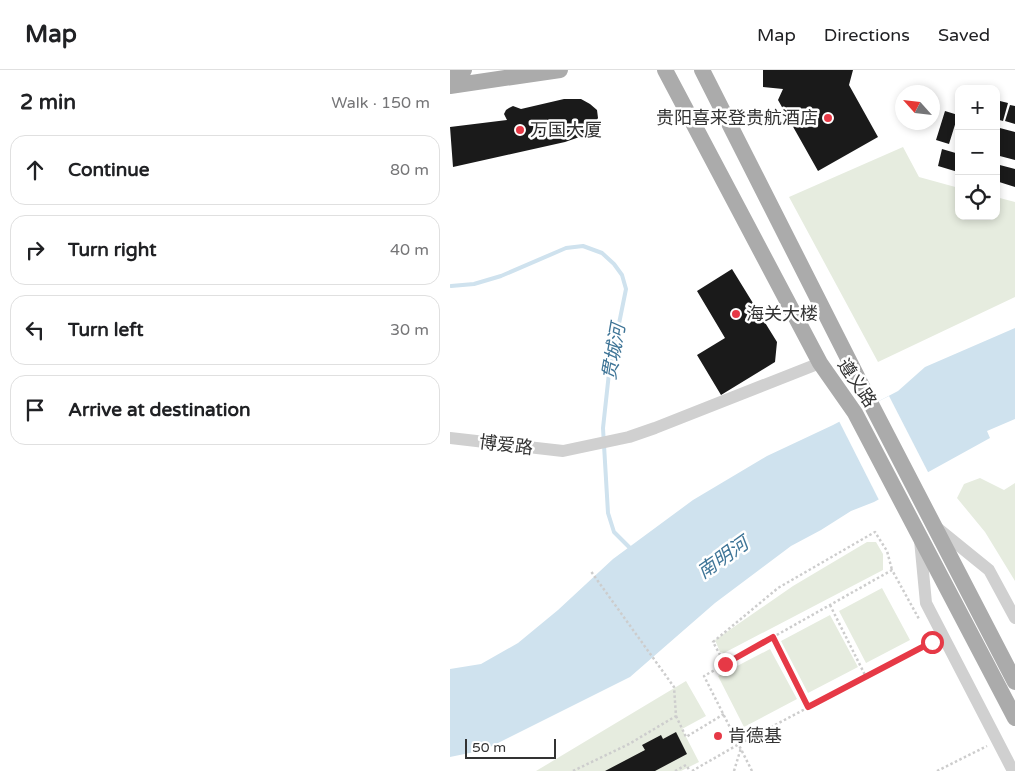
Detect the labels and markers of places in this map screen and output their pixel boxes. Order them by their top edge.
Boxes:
place label: 贵阳喜来登贵航酒店 [656,107,818,129]
marker: 贵阳喜来登贵航酒店 [822,112,834,124]
place label: 万国大厦 [530,119,602,141]
marker: 万国大厦 [514,124,526,136]
place label: 海关大楼 [746,303,818,325]
marker: 海关大楼 [730,308,742,320]
place label: 肯德基 [728,725,782,747]
marker: 肯德基 [712,730,724,742]

